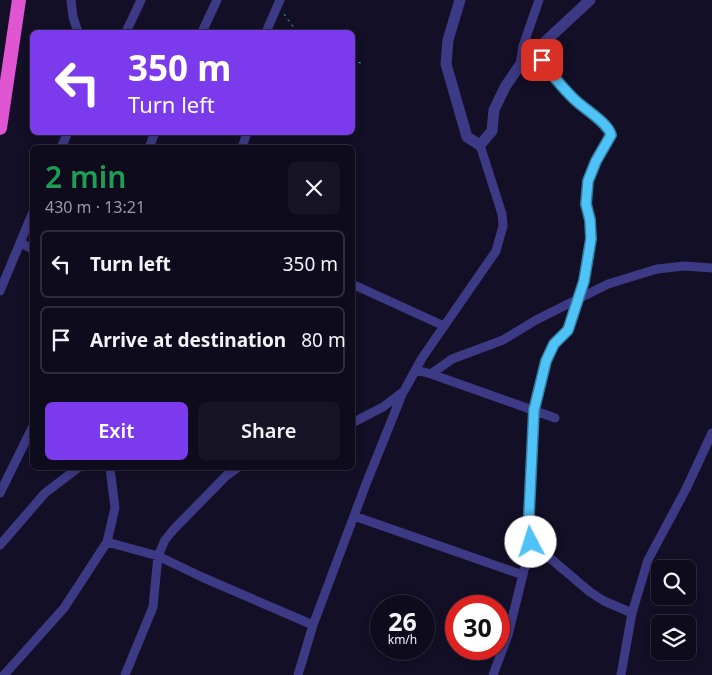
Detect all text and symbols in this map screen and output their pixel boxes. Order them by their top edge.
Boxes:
pin [521,39,563,81]
text: 350 m [128,44,231,91]
icon: arrive [528,46,556,74]
icon: left [45,50,110,115]
text: Turn left [128,89,215,119]
text: 2 min [45,156,126,197]
button: close [288,162,340,214]
text: 430 m · 13:21 [45,196,145,218]
icon: left [47,250,75,278]
text: Turn left [90,251,171,277]
text: 350 m [283,251,338,277]
icon: arrive [47,326,75,354]
text: Arrive at destination [90,327,286,353]
text: 80 m [301,327,346,353]
button: Exit [45,402,188,460]
button: Share [198,402,340,460]
position arrow [504,515,556,567]
map controls [651,560,696,660]
button: search [651,560,696,605]
speed limit sign: 30 [445,595,510,660]
text: 26 [388,604,417,638]
button: layers [651,615,696,660]
text: km/h [388,631,417,648]

